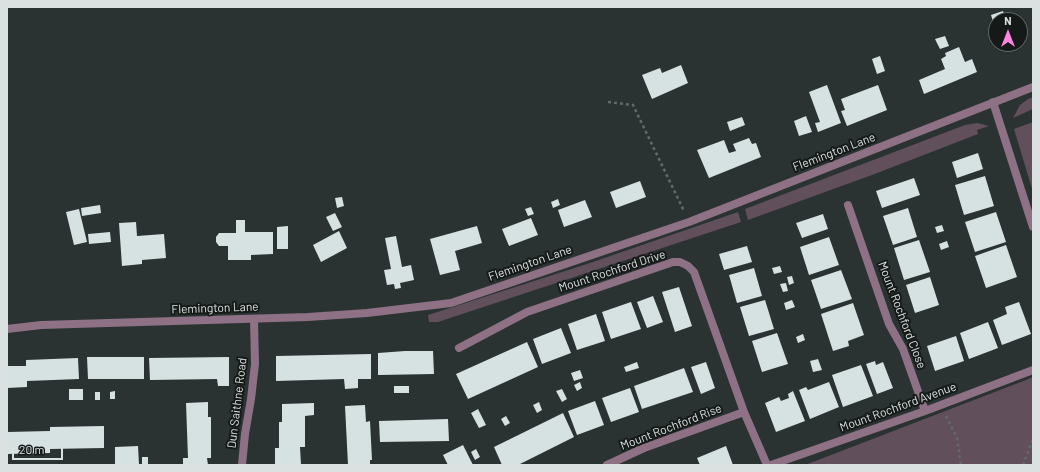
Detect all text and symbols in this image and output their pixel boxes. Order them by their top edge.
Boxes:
north arrow [988,12,1028,52]
text: N [1004,14,1012,27]
street label: Flemington Lane [791,130,877,174]
street label: Flemington Lane [486,242,574,284]
street label: Mount Rochford Drive [557,247,667,295]
street label: Mount Rochford Close [875,259,929,371]
street label: Flemington Lane [171,299,259,317]
street label: Dun Saithne Road [224,357,250,449]
street label: Mount Rochford Avenue [838,379,958,435]
street label: Mount Rochford Rise [618,401,724,453]
scale bar [14,434,65,460]
text: 20 m [19,442,45,456]

